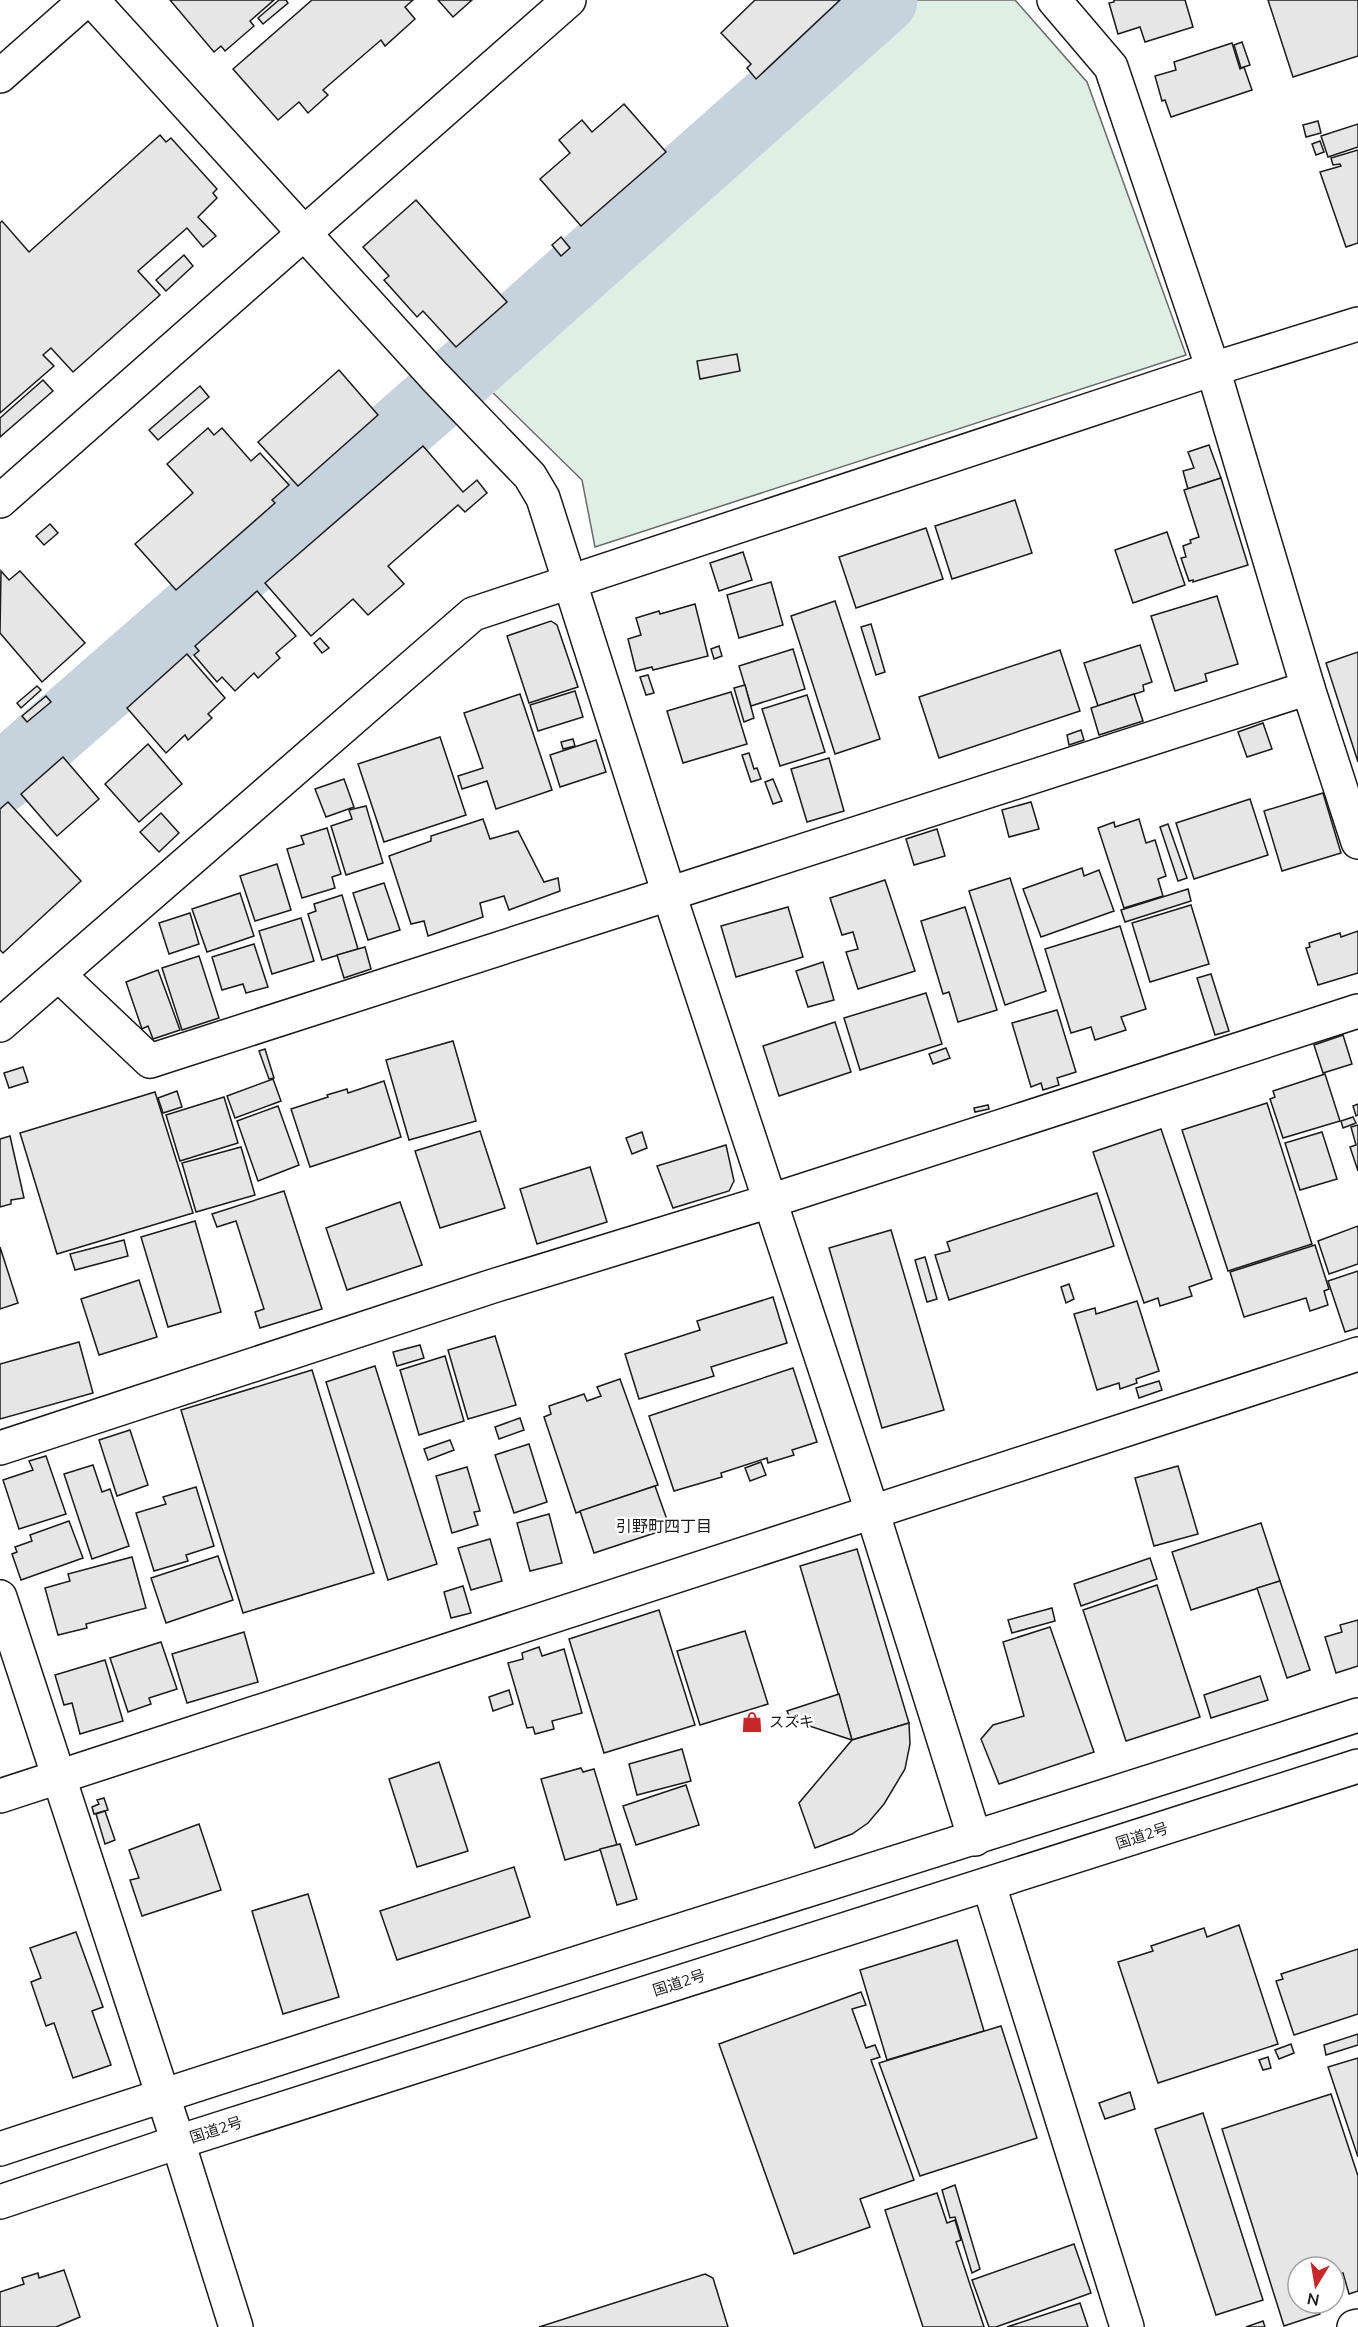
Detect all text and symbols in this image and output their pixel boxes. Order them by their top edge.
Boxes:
district label: 引野町四丁目 [616,1516,712,1536]
shop icon: スズキ [740,1710,764,1734]
place label: スズキ [769,1712,814,1731]
street label: 国道2号 [1113,1818,1170,1853]
street label: 国道2号 [650,1965,707,2000]
street label: 国道2号 [187,2112,244,2147]
north arrow [1286,2255,1346,2315]
text: N [1305,2289,1321,2311]

